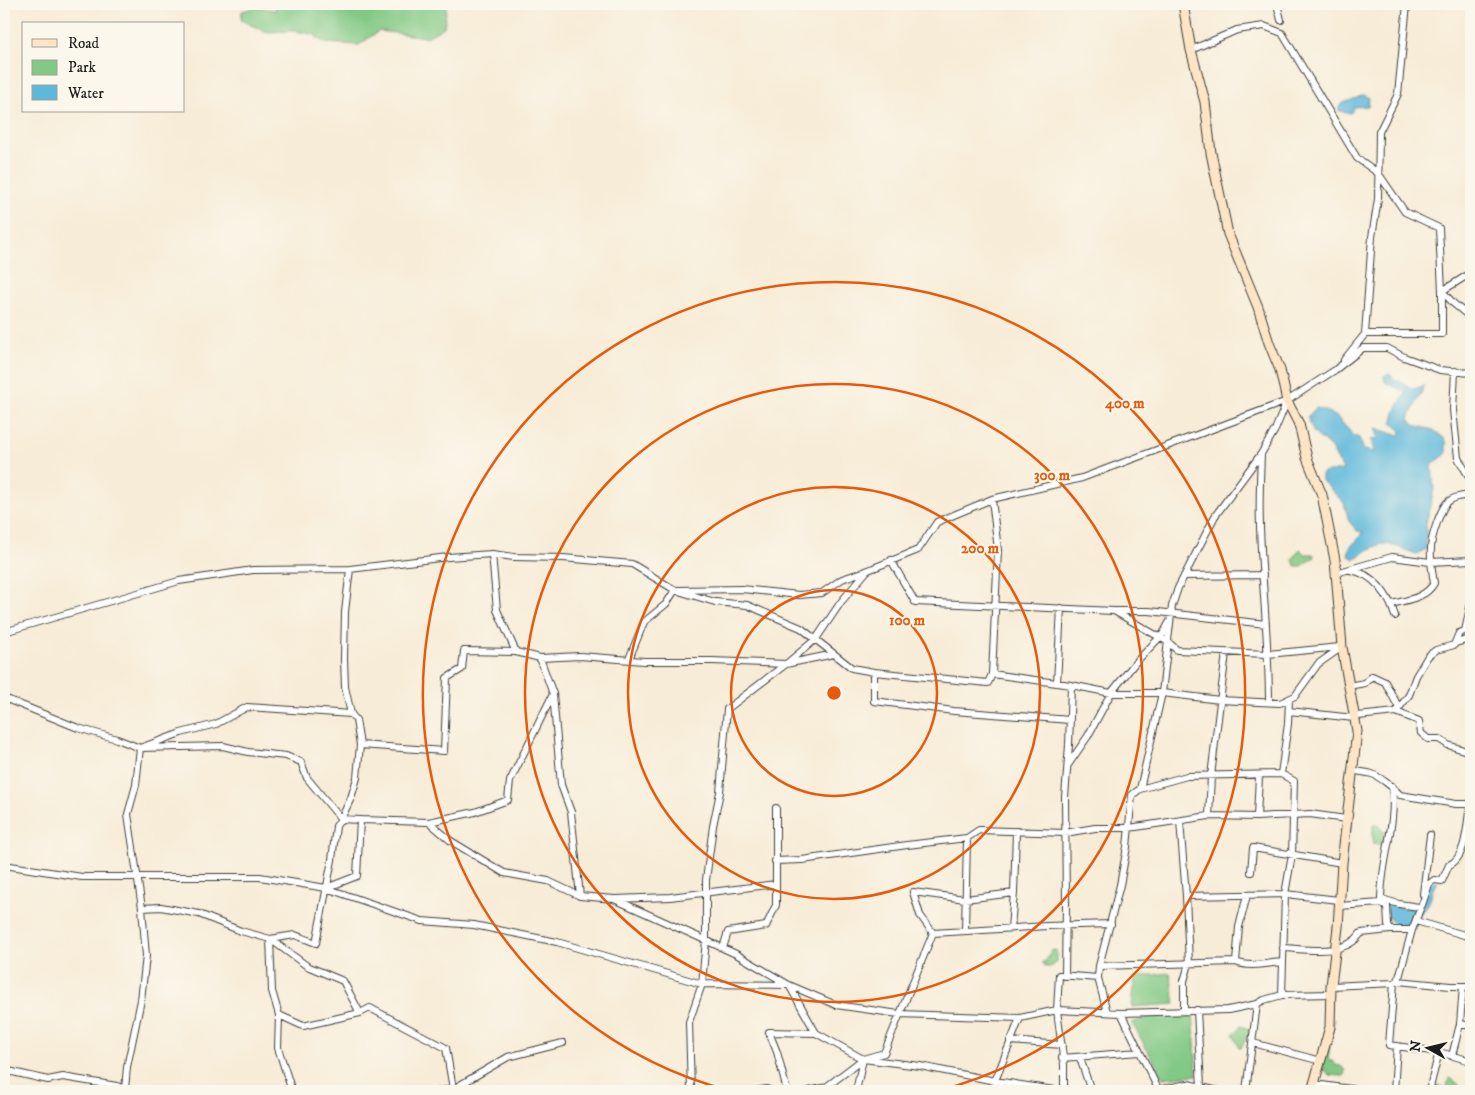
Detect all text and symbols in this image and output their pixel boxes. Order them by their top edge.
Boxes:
legend [22,22,185,112]
text: Road [68,34,100,53]
text: Park [68,58,97,77]
text: Water [67,84,104,103]
text: 400 m [1104,394,1145,413]
text: 300 m [1034,466,1071,485]
text: 200 m [961,539,1000,558]
text: 100 m [889,611,926,630]
centre of rings [825,684,843,702]
north arrow [1402,1022,1452,1072]
text: N [1406,1039,1426,1053]

